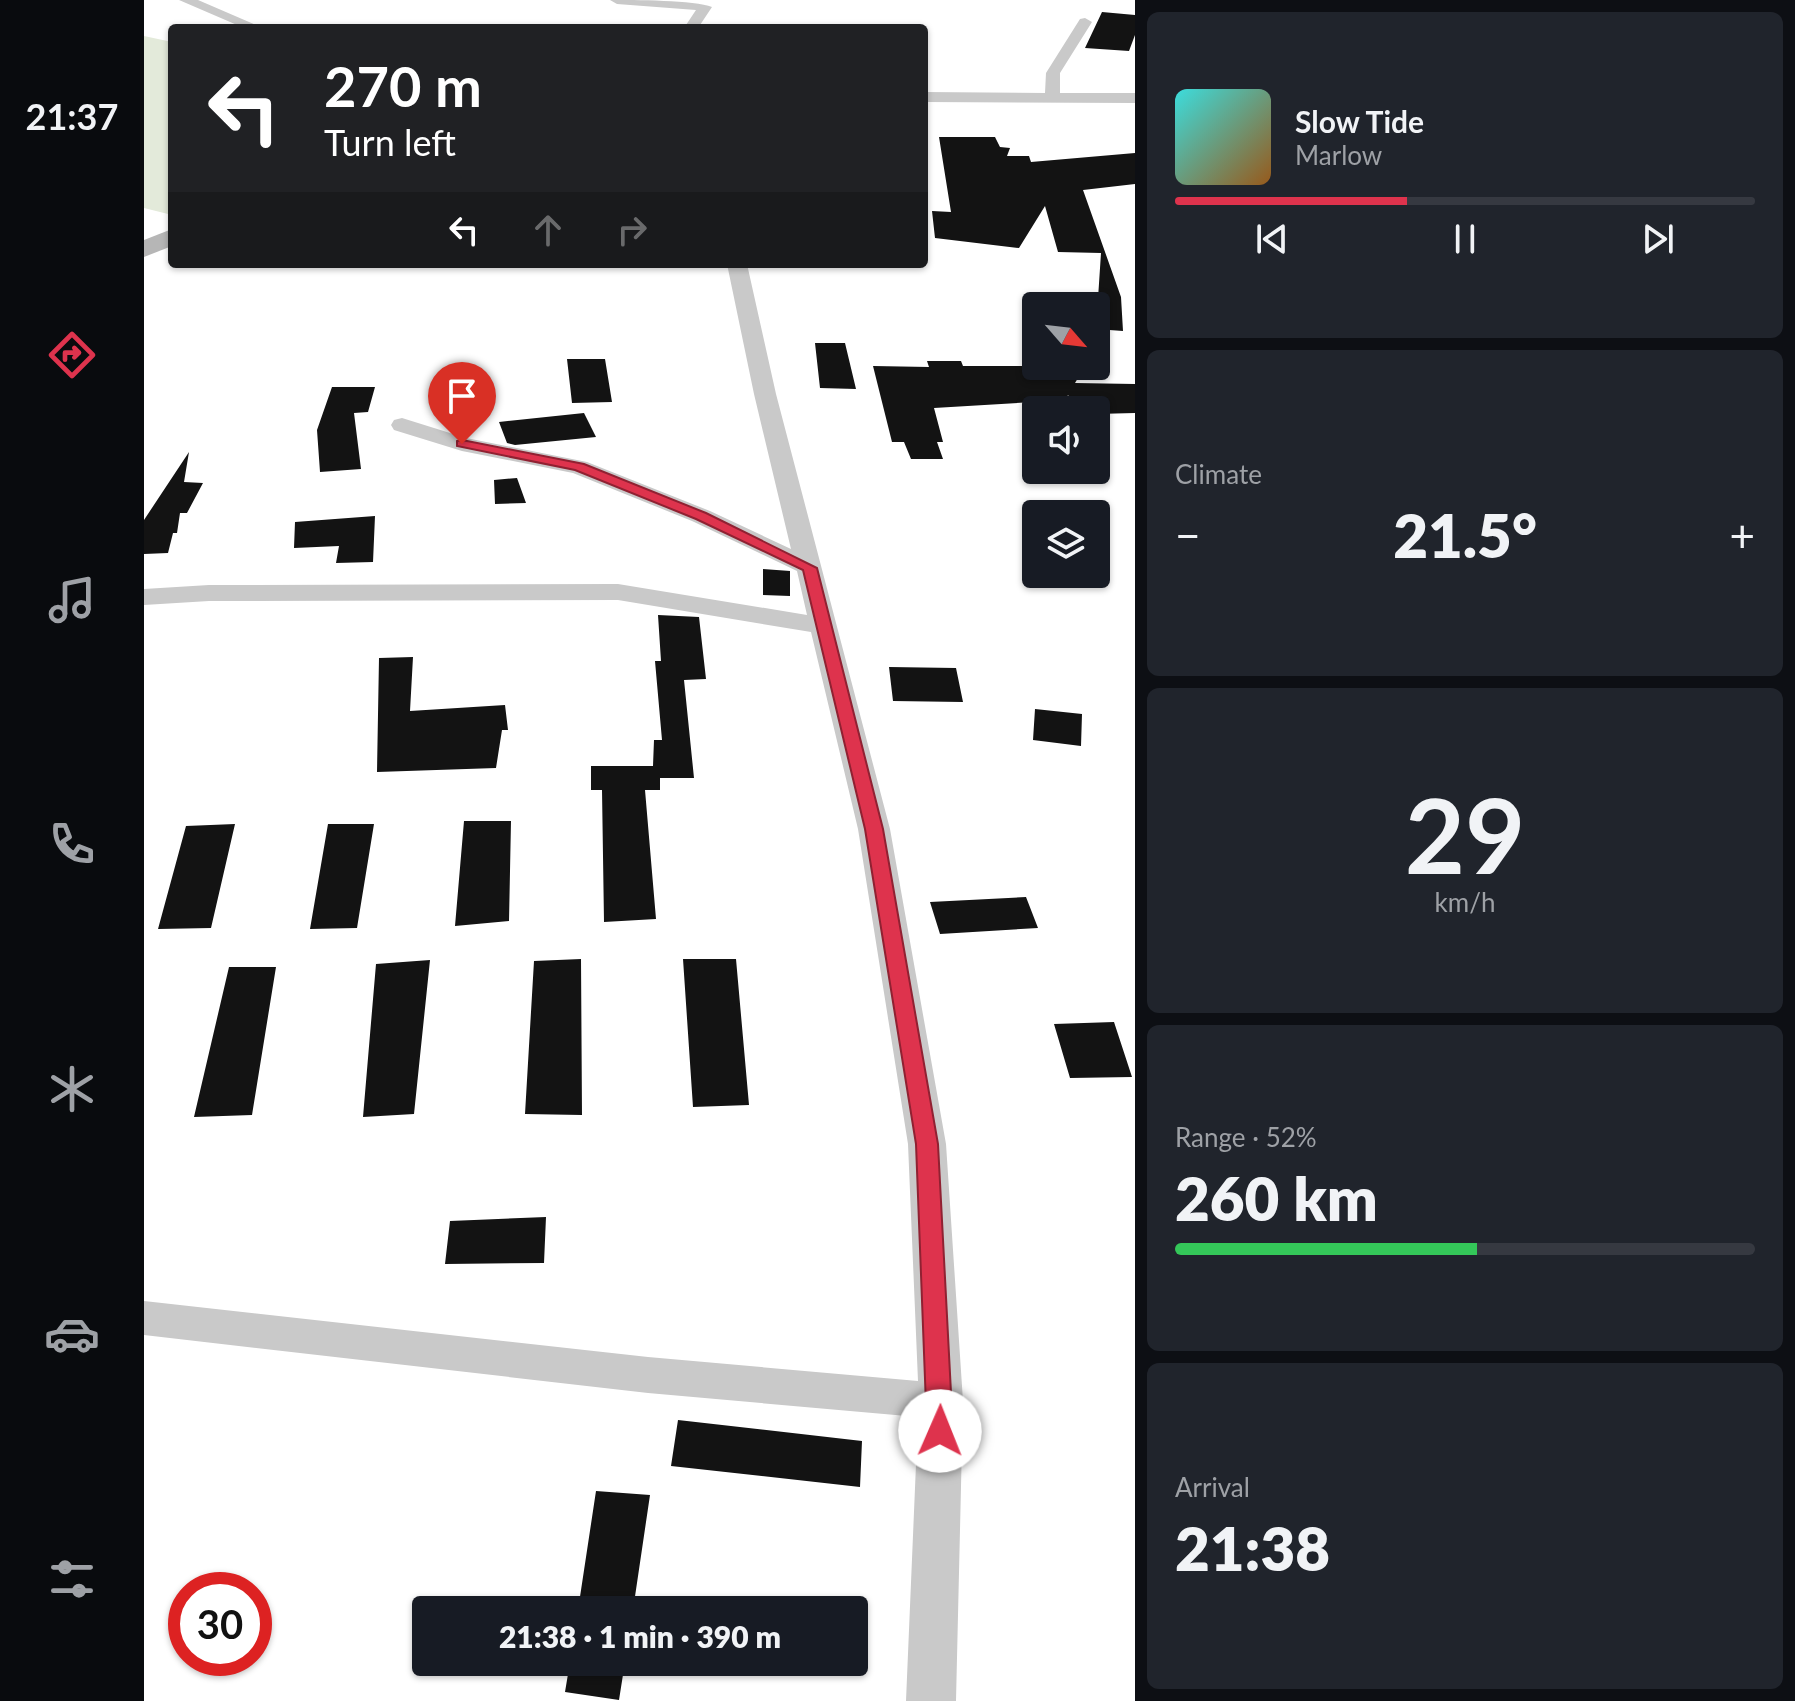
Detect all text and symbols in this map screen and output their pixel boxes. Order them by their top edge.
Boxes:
text: 270 m [324,52,482,119]
icon: left [192,56,296,160]
text: 21:37 [26,94,118,138]
text: Slow Tide [1295,103,1424,139]
text: Turn left [324,120,456,164]
text: Marlow [1295,139,1382,171]
icon: left [442,208,486,252]
icon: ahead [526,208,570,252]
icon: right [610,208,654,252]
icon: previous [1250,217,1294,261]
icon: pause [1443,217,1487,261]
icon: next [1636,217,1680,261]
north arrow [1022,292,1110,380]
map controls [1022,292,1110,588]
icon: directions [44,327,100,383]
pin [428,362,496,444]
icon: arrive [440,374,484,418]
button: sound [1022,396,1110,484]
text: Climate [1175,458,1262,490]
text: 21.5° [1393,499,1537,571]
button: layers [1022,500,1110,588]
text: − [1175,509,1201,561]
text: + [1729,509,1755,561]
icon: music [44,572,100,628]
text: 29 [1405,771,1525,896]
icon: phone [44,816,100,872]
text: km/h [1435,886,1495,918]
icon: climate [44,1061,100,1117]
text: Range · 52% [1175,1121,1317,1153]
text: 260 km [1175,1162,1378,1234]
icon: car [44,1306,100,1362]
position arrow [898,1389,982,1473]
text: Arrival [1175,1471,1250,1503]
text: 21:38 [1175,1512,1330,1584]
icon: filters [44,1551,100,1607]
speed limit sign: 30 [168,1572,272,1676]
text: 21:38 · 1 min · 390 m [499,1618,781,1654]

